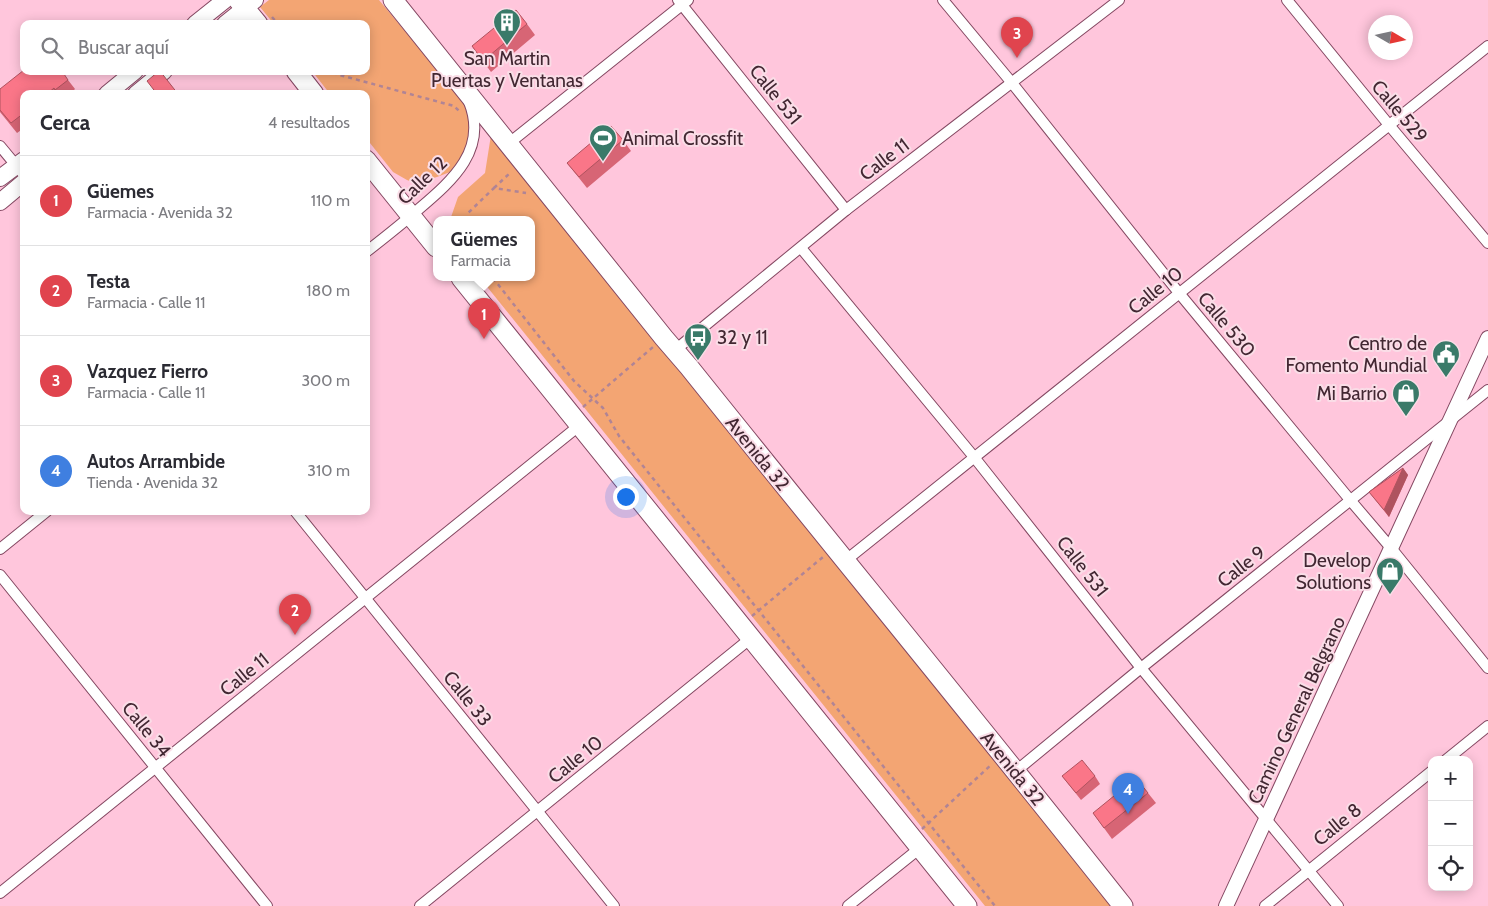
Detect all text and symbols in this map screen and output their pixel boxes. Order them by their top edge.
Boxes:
building icon: San Martin Puertas y Ventanas [492,7,522,46]
north arrow [1368,15,1413,60]
pin: 3 [1001,17,1033,58]
search box [20,20,370,75]
icon: search [38,34,66,62]
text: Buscar aquí [78,36,169,59]
place label: San Martin Puertas y Ventanas [431,47,583,92]
street label: Calle 531 [745,60,807,129]
street label: Calle 529 [1367,75,1432,147]
text: Cerca [40,110,90,135]
text: 4 resultados [268,113,350,132]
sports icon: Animal Crossfit [588,123,618,162]
place label: Animal Crossfit [622,127,744,150]
street label: Calle 11 [855,133,914,185]
street label: Calle 12 [393,151,452,209]
text: Güemes [87,180,154,203]
text: 1 [53,191,59,210]
text: 110 m [311,191,350,210]
text: Farmacia · Avenida 32 [87,203,233,222]
popup [433,216,535,281]
text: Güemes [450,228,518,251]
text: Farmacia [450,251,511,270]
street label: Calle 10 [1124,262,1187,319]
text: Testa [87,270,130,293]
text: 2 [52,281,60,300]
text: 180 m [306,281,350,300]
street label: Calle 530 [1193,287,1260,361]
text: Farmacia · Calle 11 [87,293,205,312]
pin: 1 [468,298,500,339]
bus stop icon: 32 y 11 [683,322,713,361]
place label: 32 y 11 [717,326,768,349]
place label: Centro de Fomento Mundial [1286,332,1428,377]
public building icon: Centro de Fomento Mundial [1431,339,1461,378]
text: Vazquez Fierro [87,360,208,383]
text: 3 [52,371,60,390]
text: 300 m [301,371,350,390]
shop icon: Mi Barrio [1391,378,1421,417]
place label: Mi Barrio [1317,382,1387,405]
text: Farmacia · Calle 11 [87,383,205,402]
street label: Avenida 32 [721,412,794,495]
text: Autos Arrambide [87,450,225,473]
text: 4 [51,461,61,480]
text: 310 m [307,461,350,480]
text: Tienda · Avenida 32 [87,473,218,492]
your location [613,484,639,510]
street label: Calle 531 [1052,531,1113,601]
street label: Calle 9 [1213,541,1270,592]
place label: Develop Solutions [1296,549,1371,594]
shop icon: Develop Solutions [1375,556,1405,595]
pin: 2 [279,594,311,635]
street label: Camino General Belgrano [1243,613,1350,808]
street label: Calle 11 [215,648,273,701]
street label: Calle 33 [438,666,497,731]
street label: Calle 34 [117,697,176,762]
street label: Avenida 32 [976,727,1049,810]
street label: Calle 10 [544,731,607,788]
map controls [1428,756,1473,891]
button: + [1428,756,1473,801]
pin: 4 [1112,773,1144,814]
street label: Calle 8 [1309,798,1366,851]
button: − [1428,801,1473,846]
button: locate [1428,846,1473,891]

